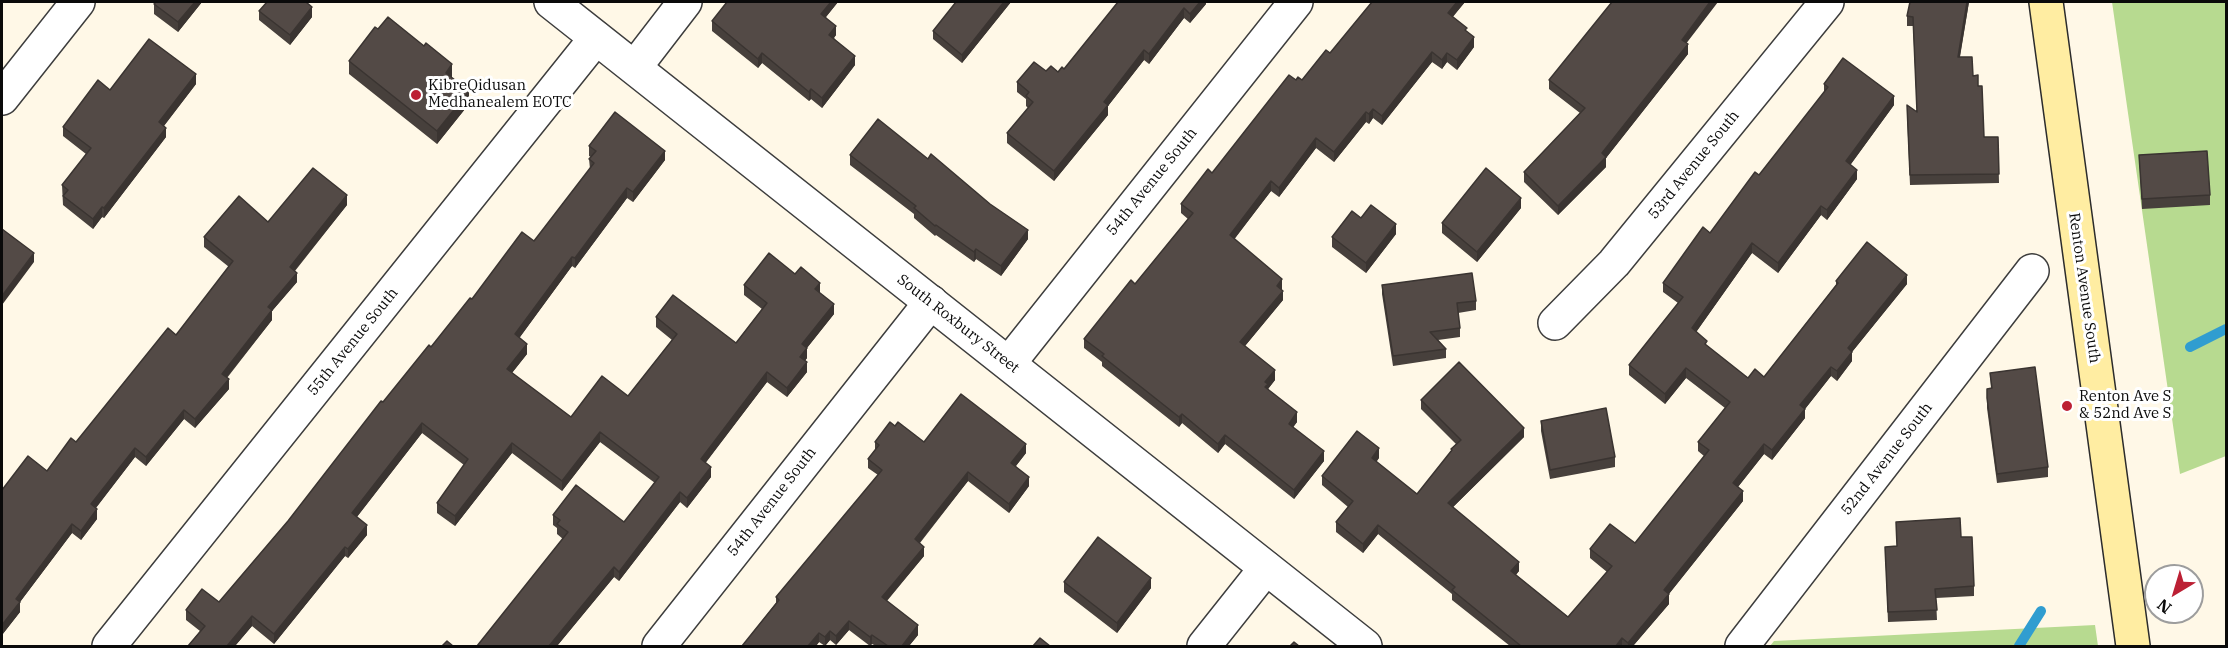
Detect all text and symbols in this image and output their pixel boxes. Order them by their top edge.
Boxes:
place label: KibreQidusan Medhanealem EOTC [428,77,572,112]
marker: KibreQidusan Medhanealem EOTC [409,88,423,102]
street label: 53rd Avenue South [1645,107,1743,223]
street label: 54th Avenue South [1103,124,1201,240]
street label: Renton Avenue South [2065,212,2103,364]
street label: South Roxbury Street [893,271,1023,377]
street label: 55th Avenue South [304,284,402,400]
place label: Renton Ave S & 52nd Ave S [2079,388,2171,423]
street label: 52nd Avenue South [1838,399,1936,519]
marker: Renton Ave S & 52nd Ave S [2060,399,2074,413]
street label: 54th Avenue South [724,444,820,560]
north arrow [2144,564,2204,624]
text: N [2153,595,2175,618]

